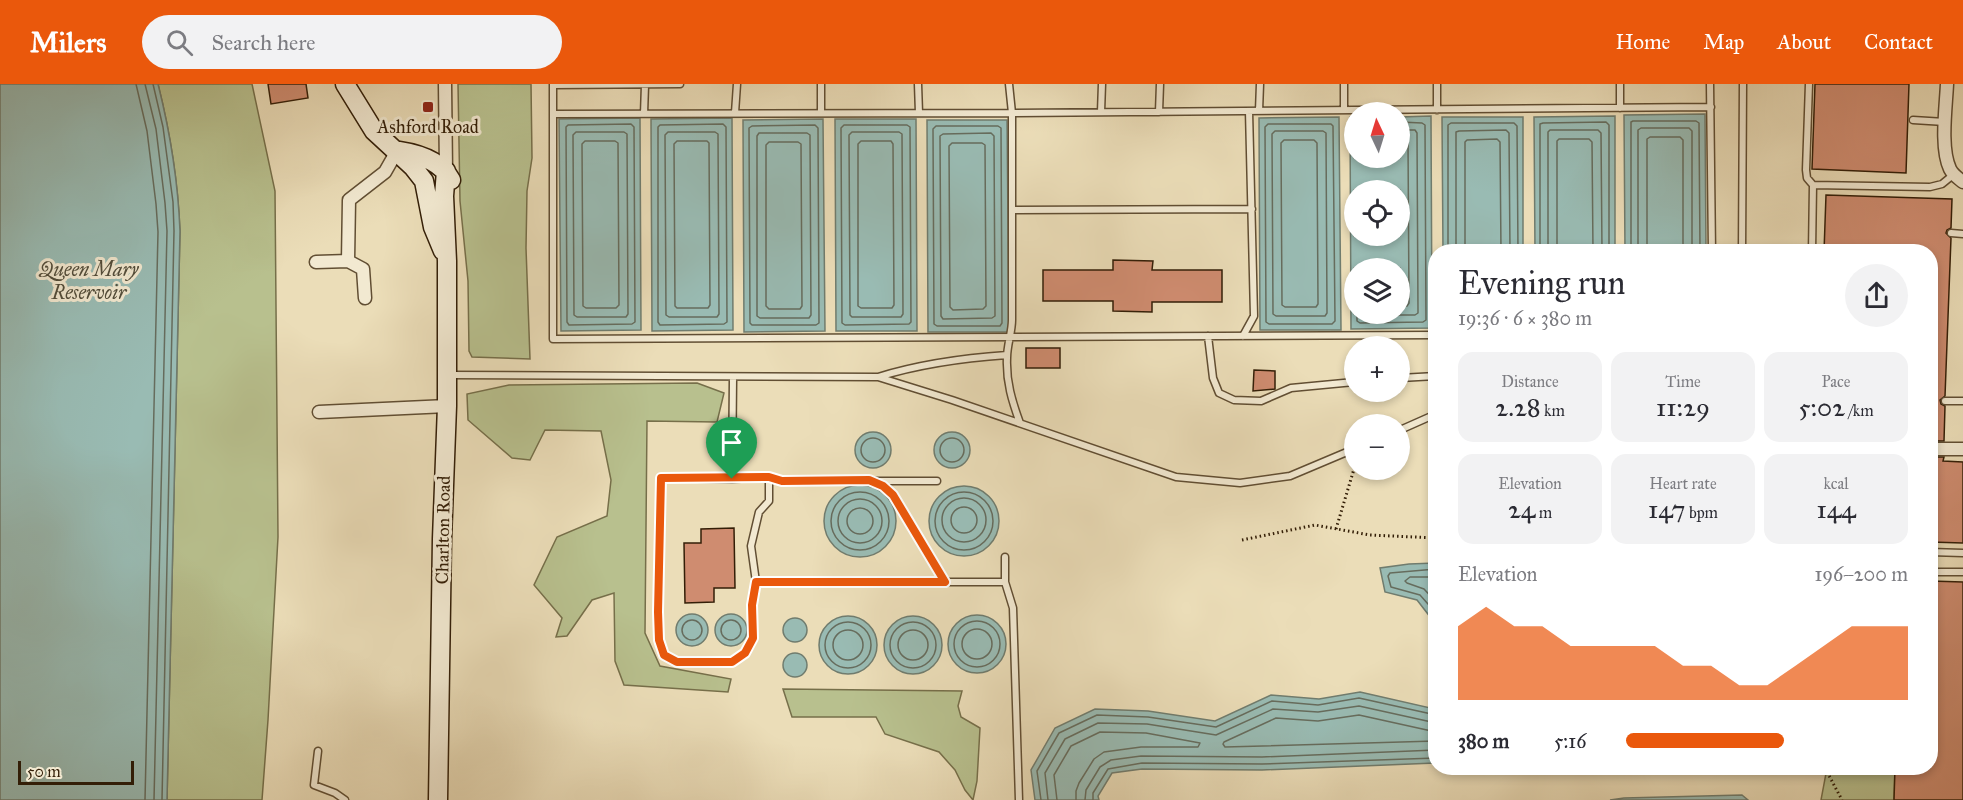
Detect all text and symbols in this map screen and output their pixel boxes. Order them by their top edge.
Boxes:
search box [142,15,562,69]
text: Milers [30,25,106,60]
icon: search [163,26,196,59]
text: Search here [211,29,316,56]
text: Home [1615,29,1670,55]
text: Map [1703,29,1744,55]
text: About [1777,29,1831,55]
text: Contact [1864,29,1933,55]
marker: Ashford Road [421,100,435,114]
north arrow [1344,102,1410,168]
map controls [1344,102,1410,480]
place label: Ashford Road [376,116,479,138]
button: locate [1344,180,1410,246]
water label: Queen Mary Reservoir [39,257,140,304]
button: layers [1344,258,1410,324]
text: Evening run [1458,263,1625,303]
button: share [1845,264,1908,327]
text: 19:36 · 6 × 380 m [1458,306,1592,330]
button: + [1344,336,1410,402]
text: Distance [1501,372,1559,391]
text: Time [1665,372,1701,391]
text: Pace [1821,372,1851,391]
text: 2.28 [1495,391,1541,423]
text: 11:29 [1656,391,1710,423]
text: 5:02 [1798,391,1845,423]
text: km [1541,401,1565,420]
text: /km [1845,401,1874,420]
button: − [1344,414,1410,480]
pin [706,417,757,479]
icon: arrive [715,426,748,459]
text: Elevation [1498,474,1562,493]
text: Heart rate [1649,474,1717,493]
text: kcal [1823,474,1849,493]
street label: Charlton Road [431,475,455,585]
text: 24 [1508,493,1535,525]
text: 147 [1648,493,1685,525]
text: 144 [1816,493,1856,525]
text: m [1535,503,1552,522]
text: bpm [1685,503,1718,522]
text: Elevation [1458,562,1537,586]
text: 196–200 m [1815,562,1908,586]
text: 380 m [1458,729,1509,753]
text: 5:16 [1554,729,1586,753]
scale bar [18,758,134,786]
text: 50 m [27,762,61,781]

